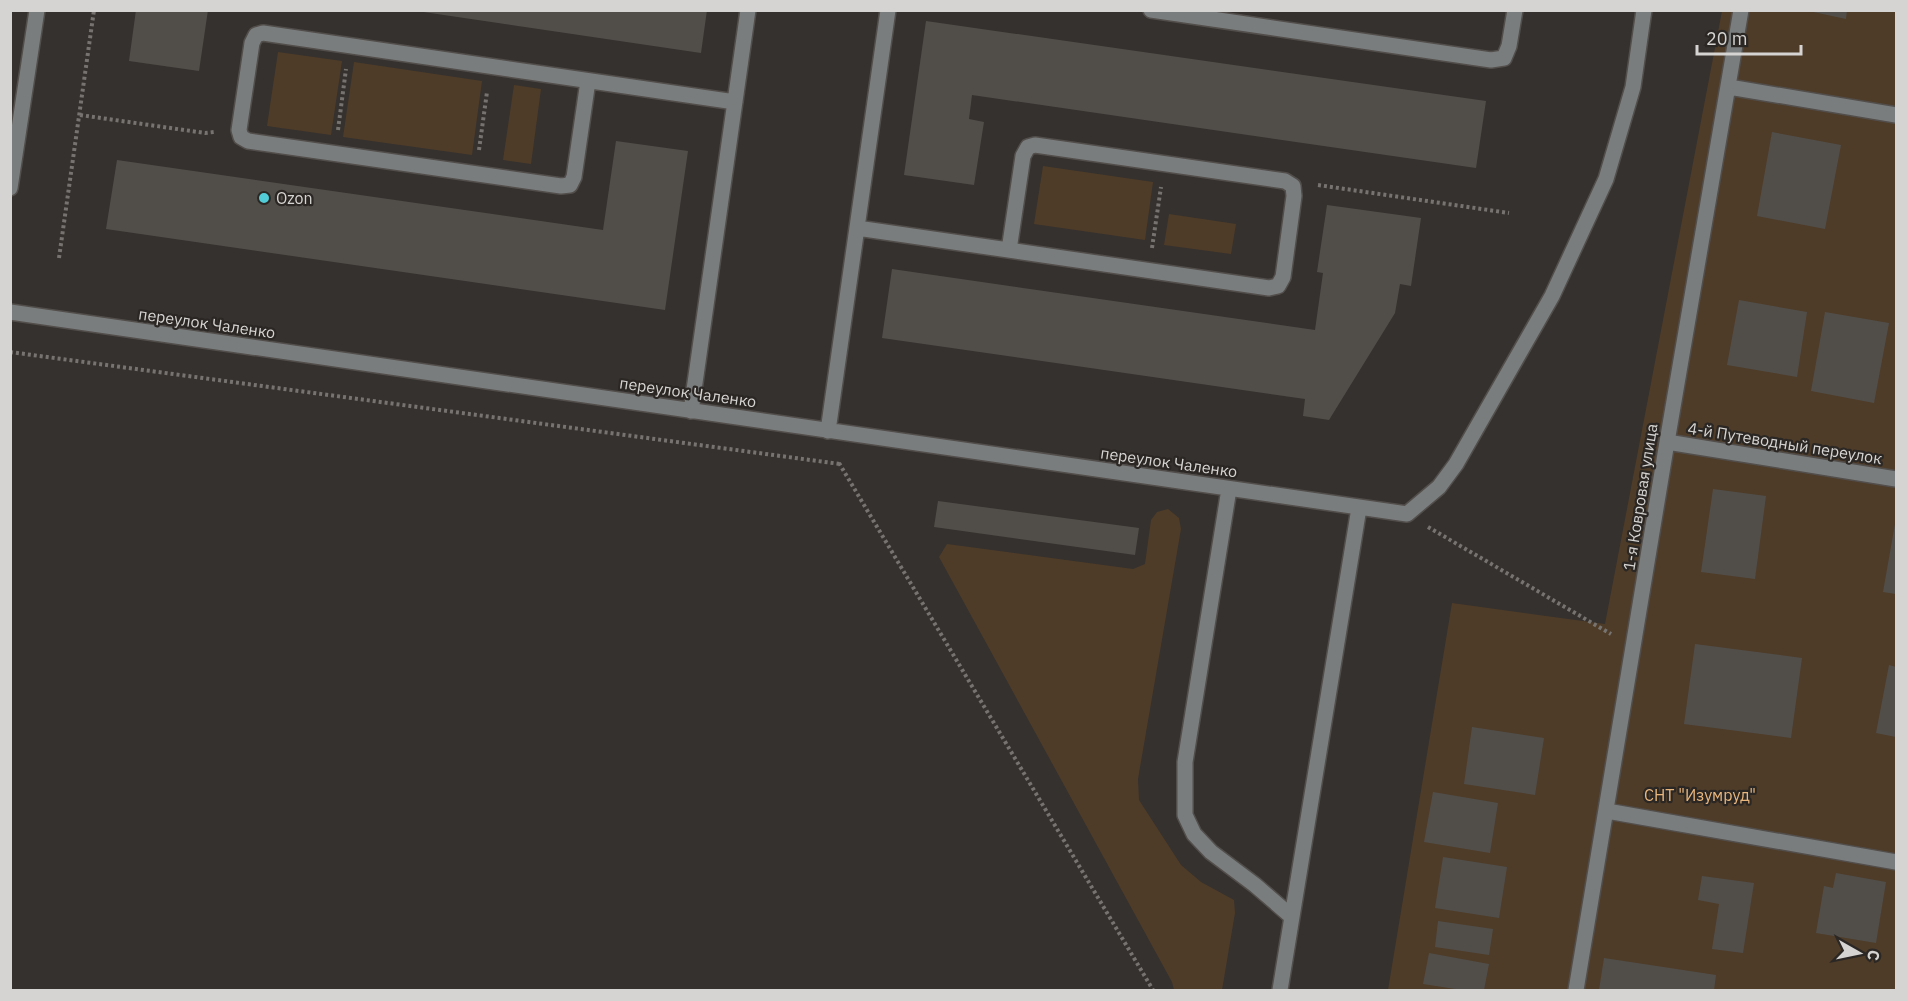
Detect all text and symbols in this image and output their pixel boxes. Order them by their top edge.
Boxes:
scale bar [1697,18,1800,56]
text: 20 m [1706,27,1748,50]
place label: Ozon [276,188,313,208]
marker: Ozon [257,191,271,205]
street label: переулок Чаленко [137,303,277,343]
street label: переулок Чаленко [618,372,758,412]
street label: 4-й Путеводный переулок [1686,418,1884,468]
street label: 1-я Ковровая улица [1618,422,1662,572]
street label: переулок Чаленко [1099,442,1239,482]
park label: СНТ "Изумруд" [1644,785,1756,805]
north arrow [1829,923,1889,983]
text: С [1863,949,1885,962]

